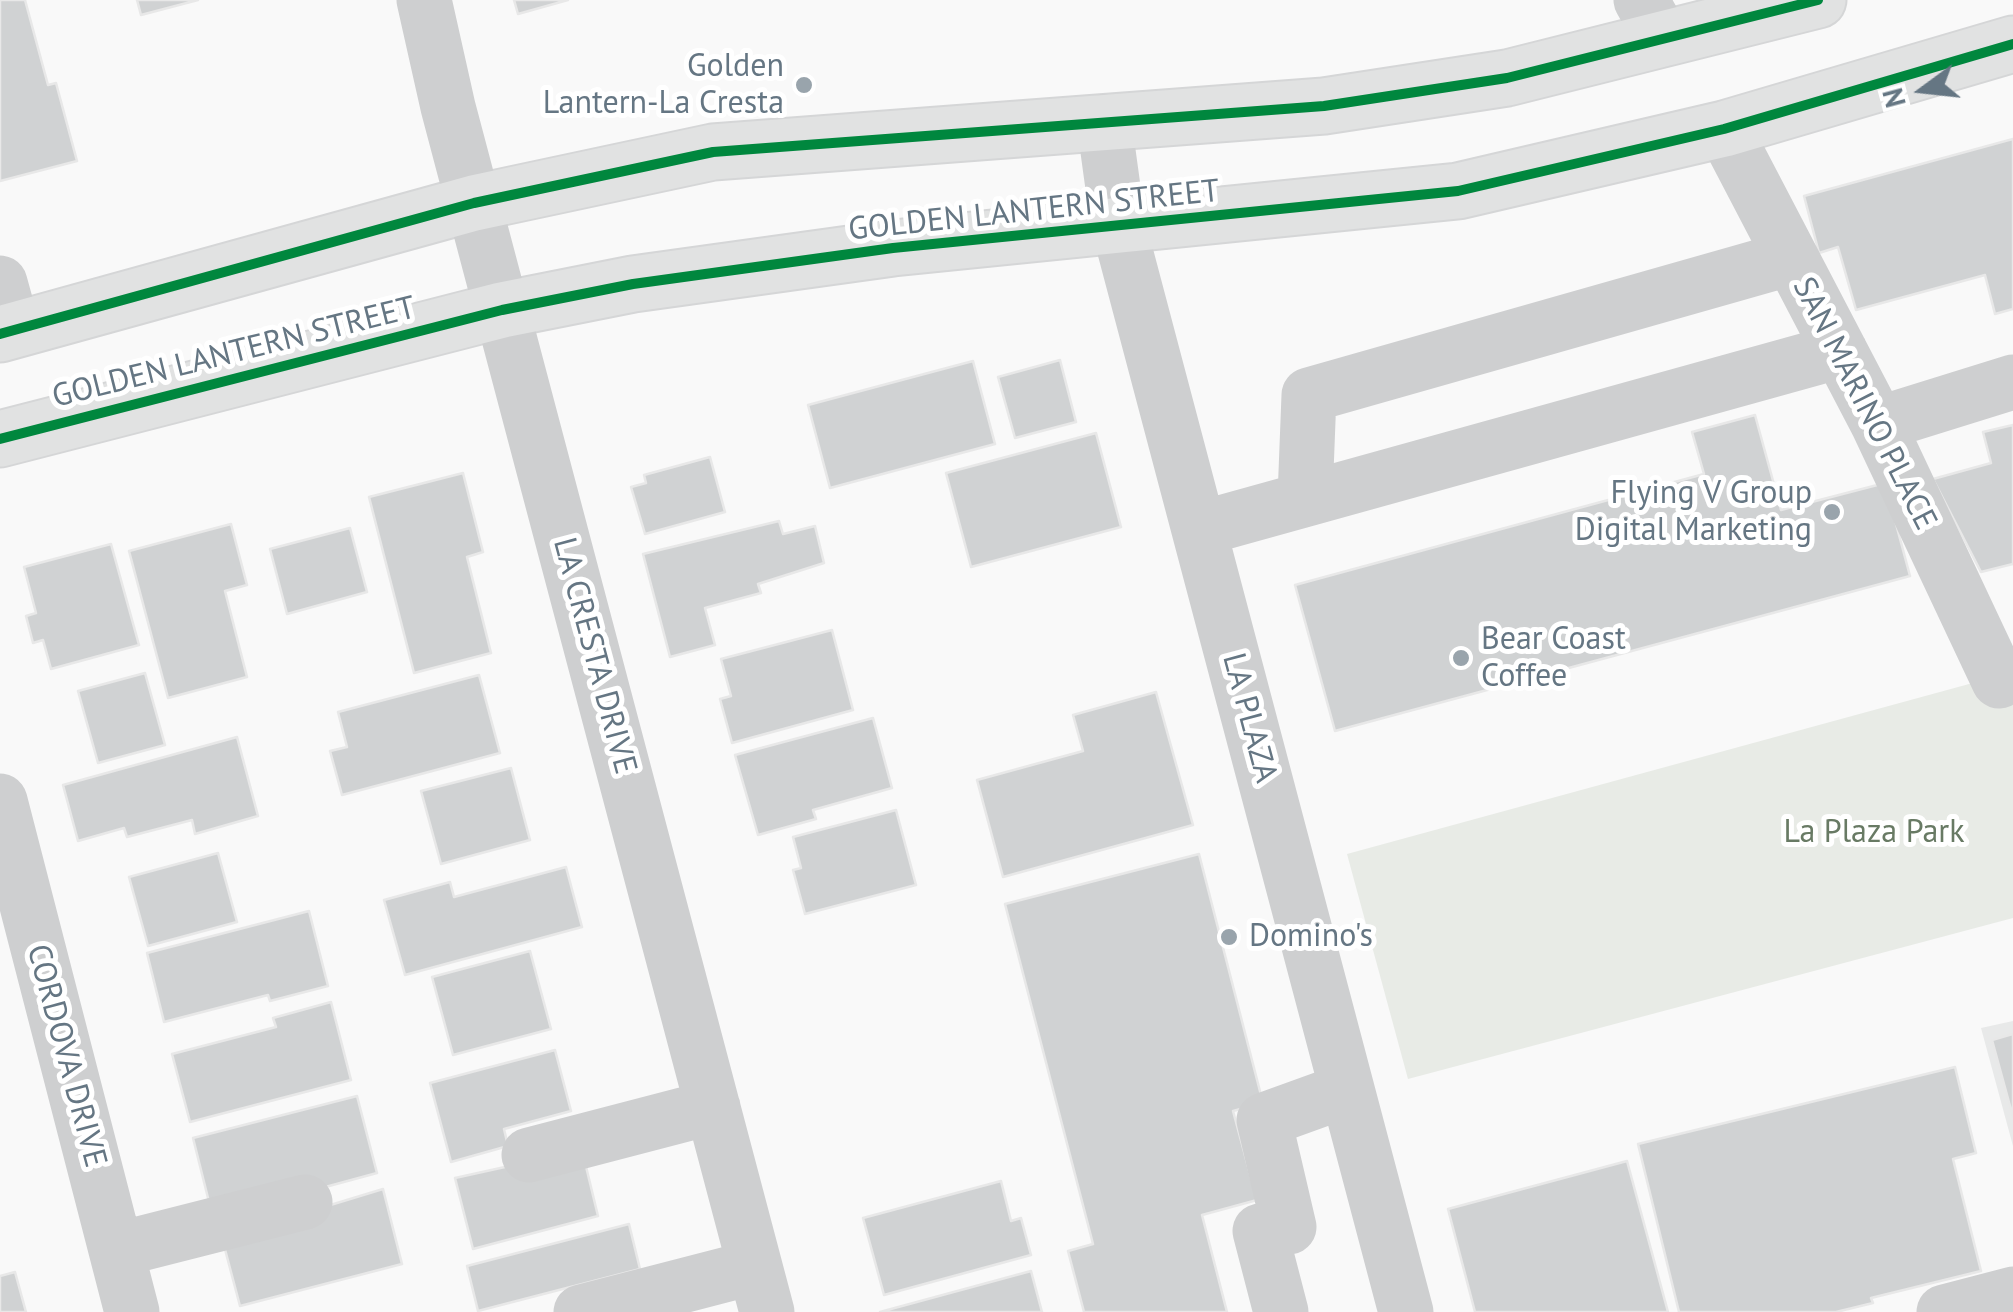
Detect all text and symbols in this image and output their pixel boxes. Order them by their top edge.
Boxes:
north arrow [1873,40,1973,140]
place label: Golden Lantern-La Cresta [543,48,784,123]
marker: Golden Lantern-La Cresta [793,74,815,96]
text: N [1873,84,1914,112]
street label: GOLDEN LANTERN STREET [846,172,1222,250]
street label: SAN MARINO PLACE [1784,271,1944,537]
street label: GOLDEN LANTERN STREET [48,289,420,417]
place label: Flying V Group Digital Marketing [1575,475,1812,550]
marker: Flying V Group Digital Marketing [1821,501,1843,523]
street label: LA CRESTA DRIVE [544,534,644,778]
place label: Bear Coast Coffee [1481,621,1626,696]
marker: Bear Coast Coffee [1450,647,1472,669]
street label: LA PLAZA [1213,649,1285,787]
park label: La Plaza Park [1784,814,1964,852]
place label: Domino's [1249,918,1373,956]
marker: Domino's [1218,926,1240,948]
street label: CORDOVA DRIVE [18,940,114,1172]

